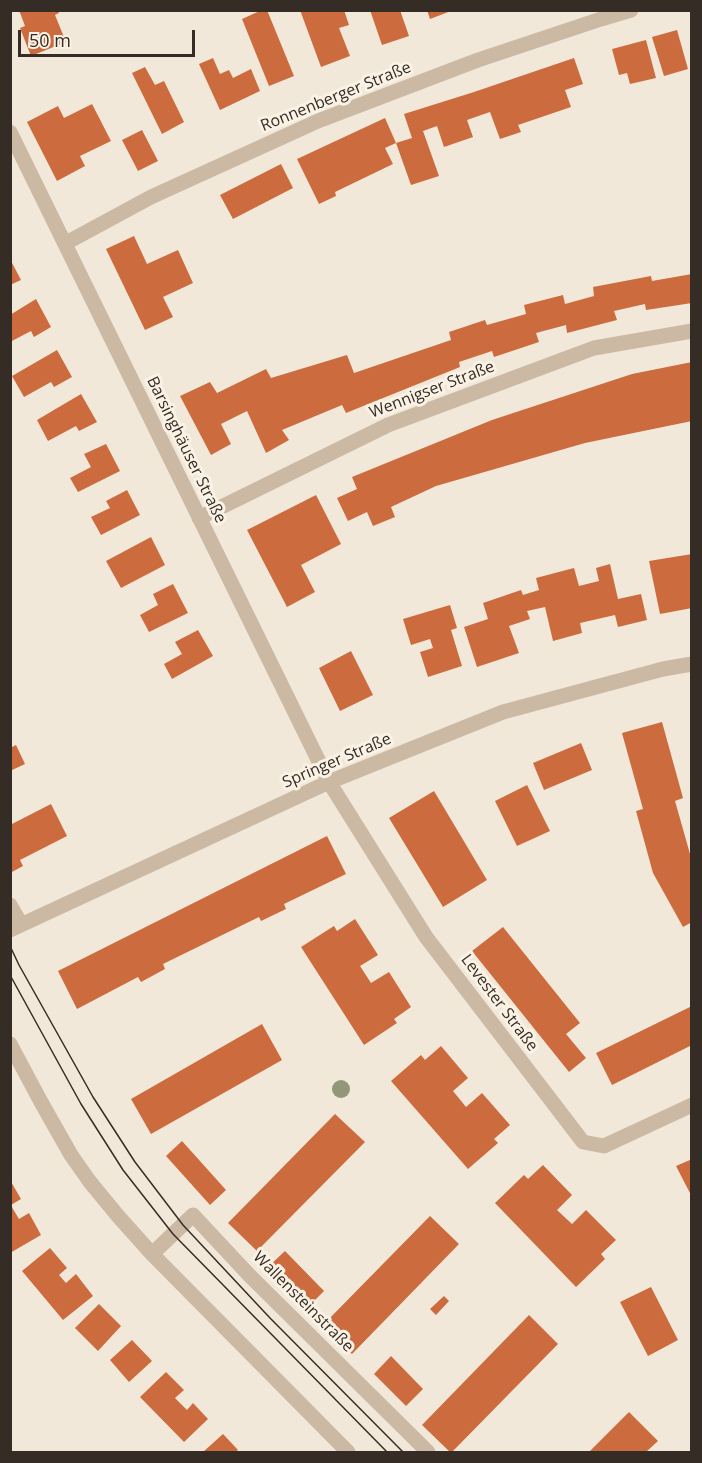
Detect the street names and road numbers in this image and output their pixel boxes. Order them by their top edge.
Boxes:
street label: Ronnenberger Straße [258,58,414,136]
street label: Wennigser Straße [367,357,497,423]
street label: Barsinghäuser Straße [142,374,230,526]
street label: Springer Straße [280,729,394,793]
street label: Levester Straße [456,951,542,1055]
street label: Wallensteinstraße [249,1248,357,1356]

